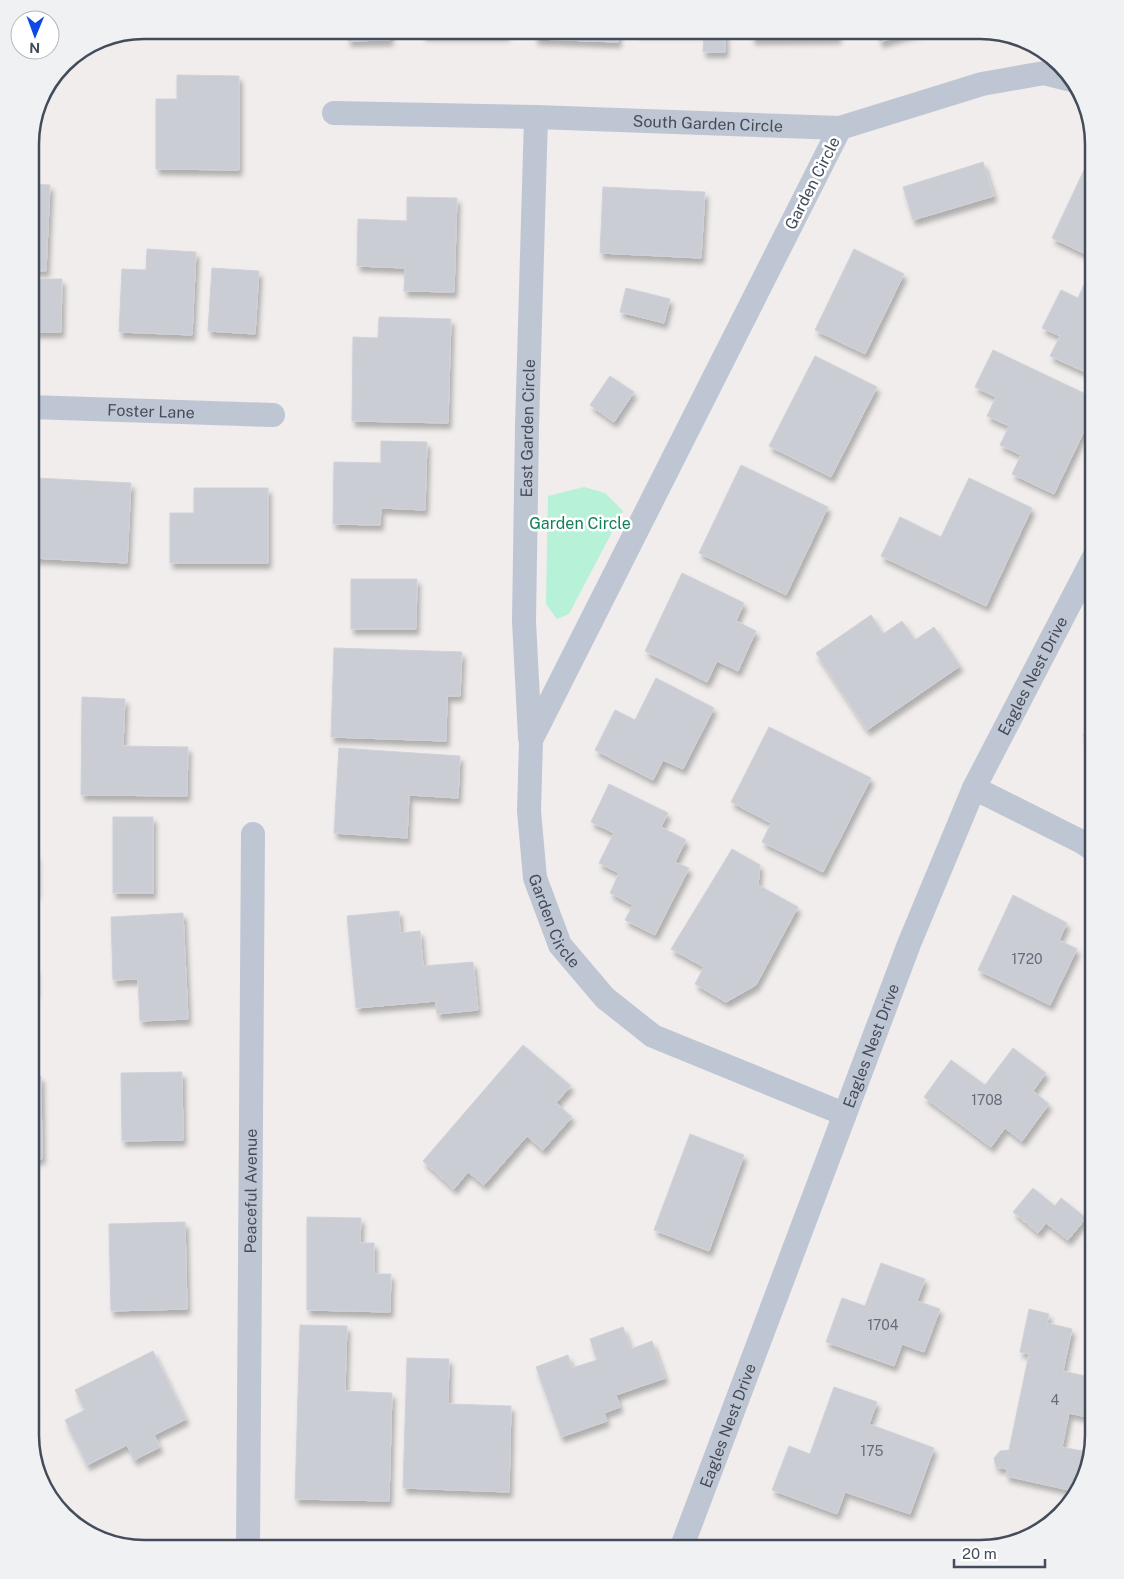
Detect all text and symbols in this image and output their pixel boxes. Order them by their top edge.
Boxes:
north arrow [10,10,60,60]
text: N [29,40,40,56]
street label: South Garden Circle [632,112,783,136]
street label: Garden Circle [781,134,844,233]
street label: East Garden Circle [517,359,539,498]
street label: Foster Lane [107,401,195,422]
park label: Garden Circle [529,514,631,533]
street label: Eagles Nest Drive [994,613,1071,739]
street label: Garden Circle [524,871,584,972]
house number: 1720 [1011,951,1043,967]
street label: Eagles Nest Drive [839,981,903,1111]
house number: 1708 [971,1092,1003,1108]
street label: Peaceful Avenue [241,1129,261,1253]
house number: 1704 [867,1317,899,1333]
street label: Eagles Nest Drive [696,1361,760,1491]
house number: 4 [1051,1392,1060,1408]
house number: 175 [860,1443,884,1459]
scale bar [954,1536,1045,1568]
text: 20 m [962,1545,997,1562]

